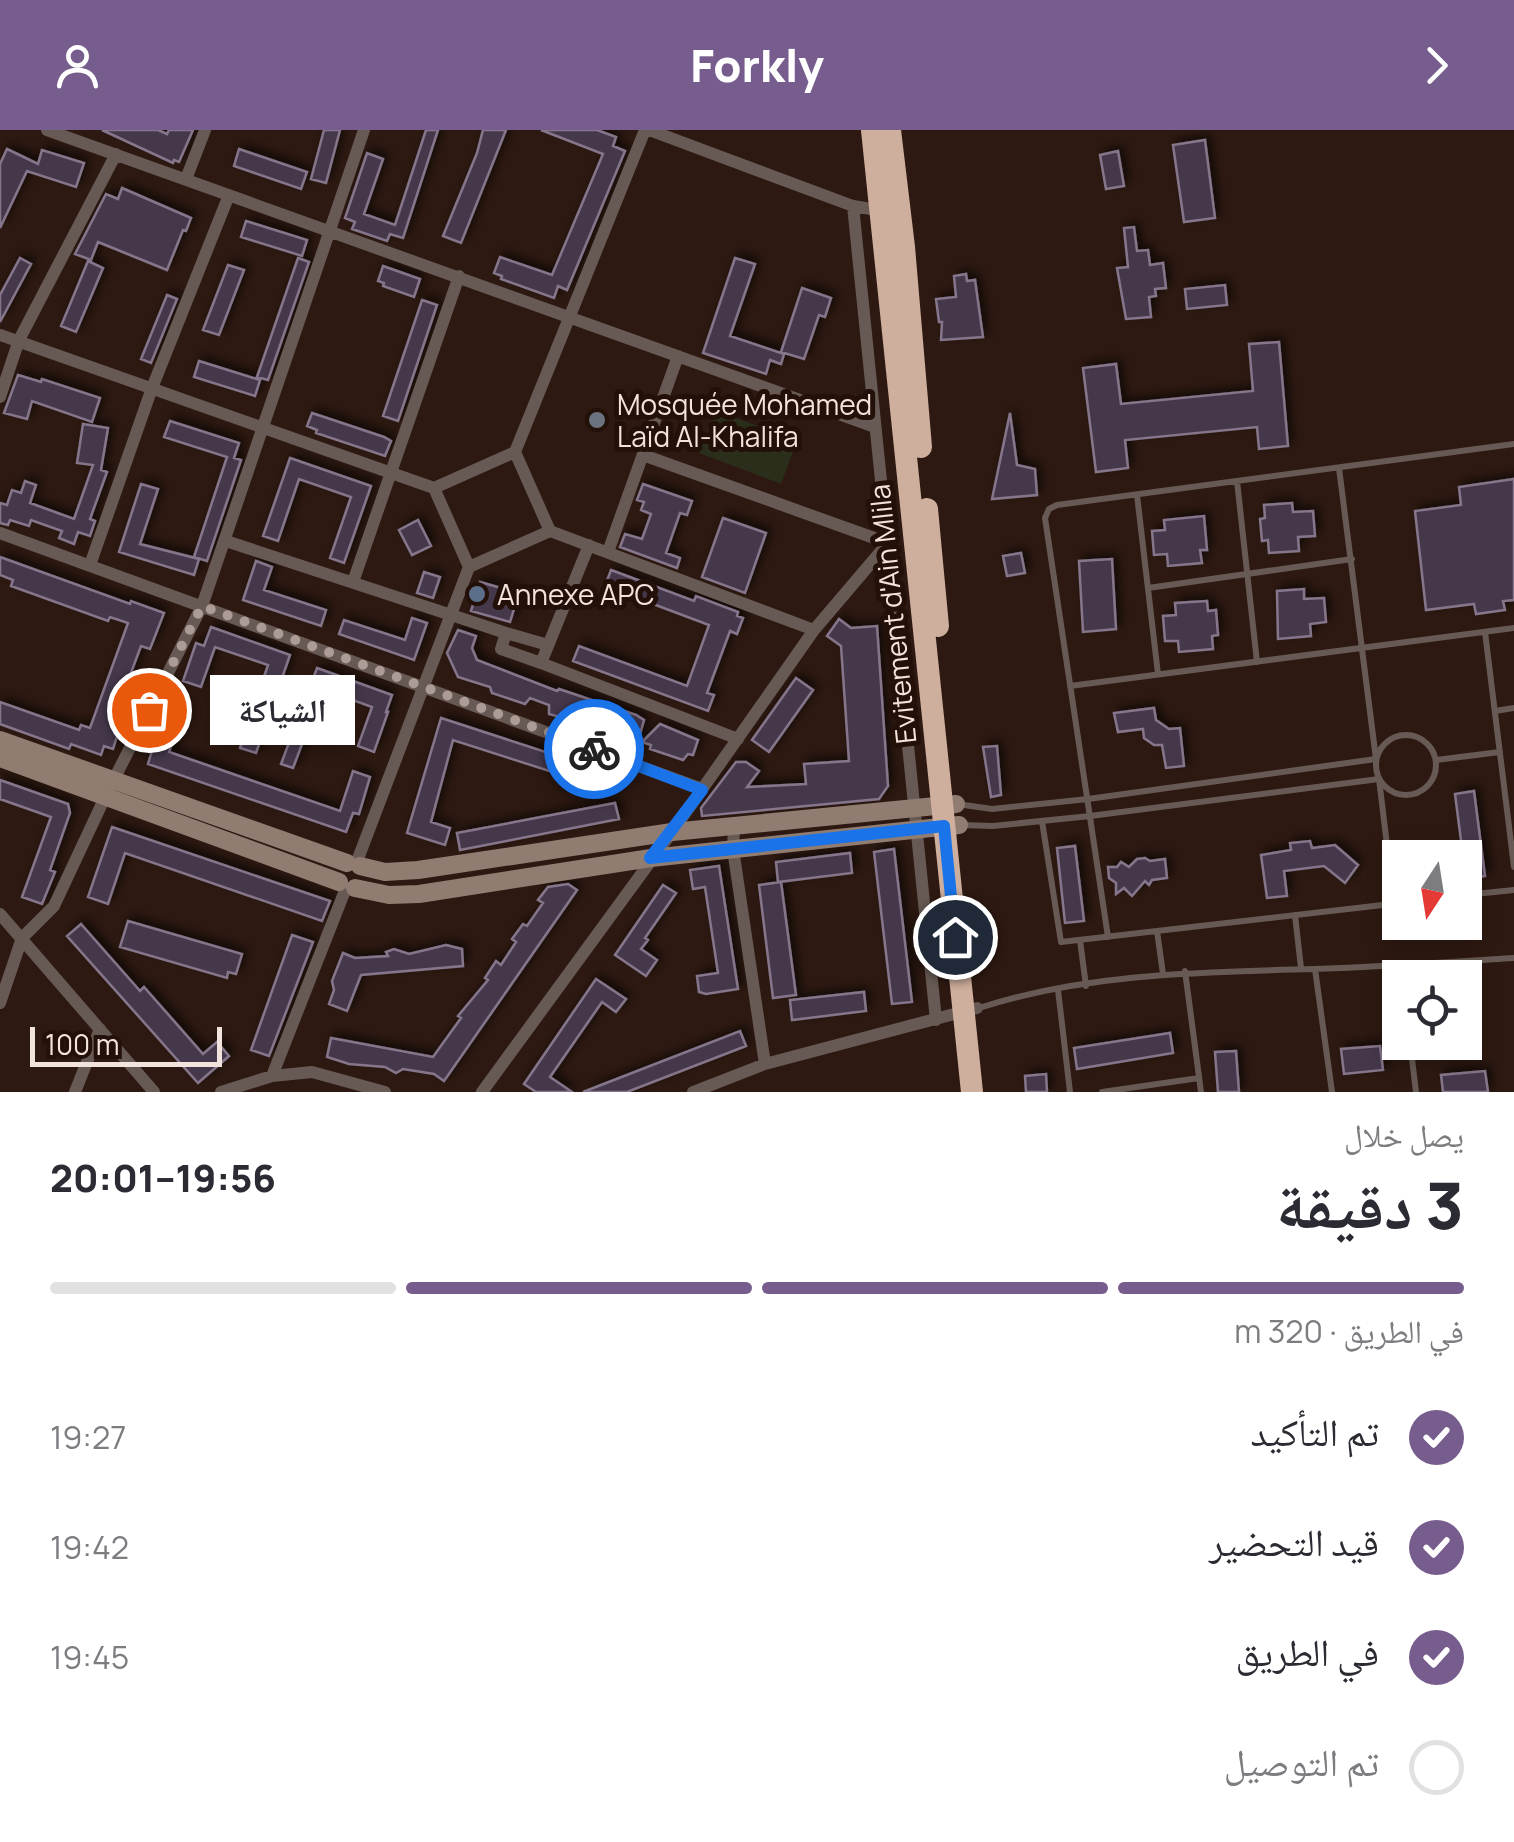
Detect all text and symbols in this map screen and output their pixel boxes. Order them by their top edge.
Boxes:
text: Forkly [690,34,824,96]
icon: person [50,38,105,93]
icon: forward [1409,38,1464,93]
place label: Mosquée Mohamed Laïd Al-Khalifa [617,385,872,455]
marker: Mosquée Mohamed Laïd Al-Khalifa [586,409,608,431]
street label: Evitement d'Ain Mlila [859,482,925,746]
place label: Annexe APC [497,575,655,613]
marker: Annexe APC [466,583,488,605]
pin [107,668,192,753]
callout: الشياكة [209,675,354,745]
icon: bag [122,683,177,738]
text: الشياكة [238,688,327,732]
courier [544,699,644,799]
icon: bike [567,722,622,777]
north arrow [1382,840,1482,940]
map controls [1382,840,1482,1060]
pin [913,895,998,980]
icon: home [928,910,983,965]
button: locate [1382,960,1482,1060]
scale bar [30,1022,222,1066]
text: 100 m [45,1025,119,1063]
text: يصل خلال [1344,1113,1464,1157]
text: 19:56–20:01 [50,1151,276,1203]
text: 3 دقيقة [1276,1160,1464,1249]
text: في الطريق · 320 m [1234,1309,1464,1353]
text: تم التأكيد [1250,1405,1379,1457]
icon: check [1409,1410,1464,1465]
text: 19:27 [50,1415,126,1459]
text: قيد التحضير [1209,1515,1379,1567]
icon: check [1409,1520,1464,1575]
text: 19:42 [50,1525,129,1569]
text: في الطريق [1236,1625,1379,1677]
icon: check [1409,1630,1464,1685]
text: 19:45 [50,1635,129,1679]
text: تم التوصيل [1224,1735,1379,1787]

